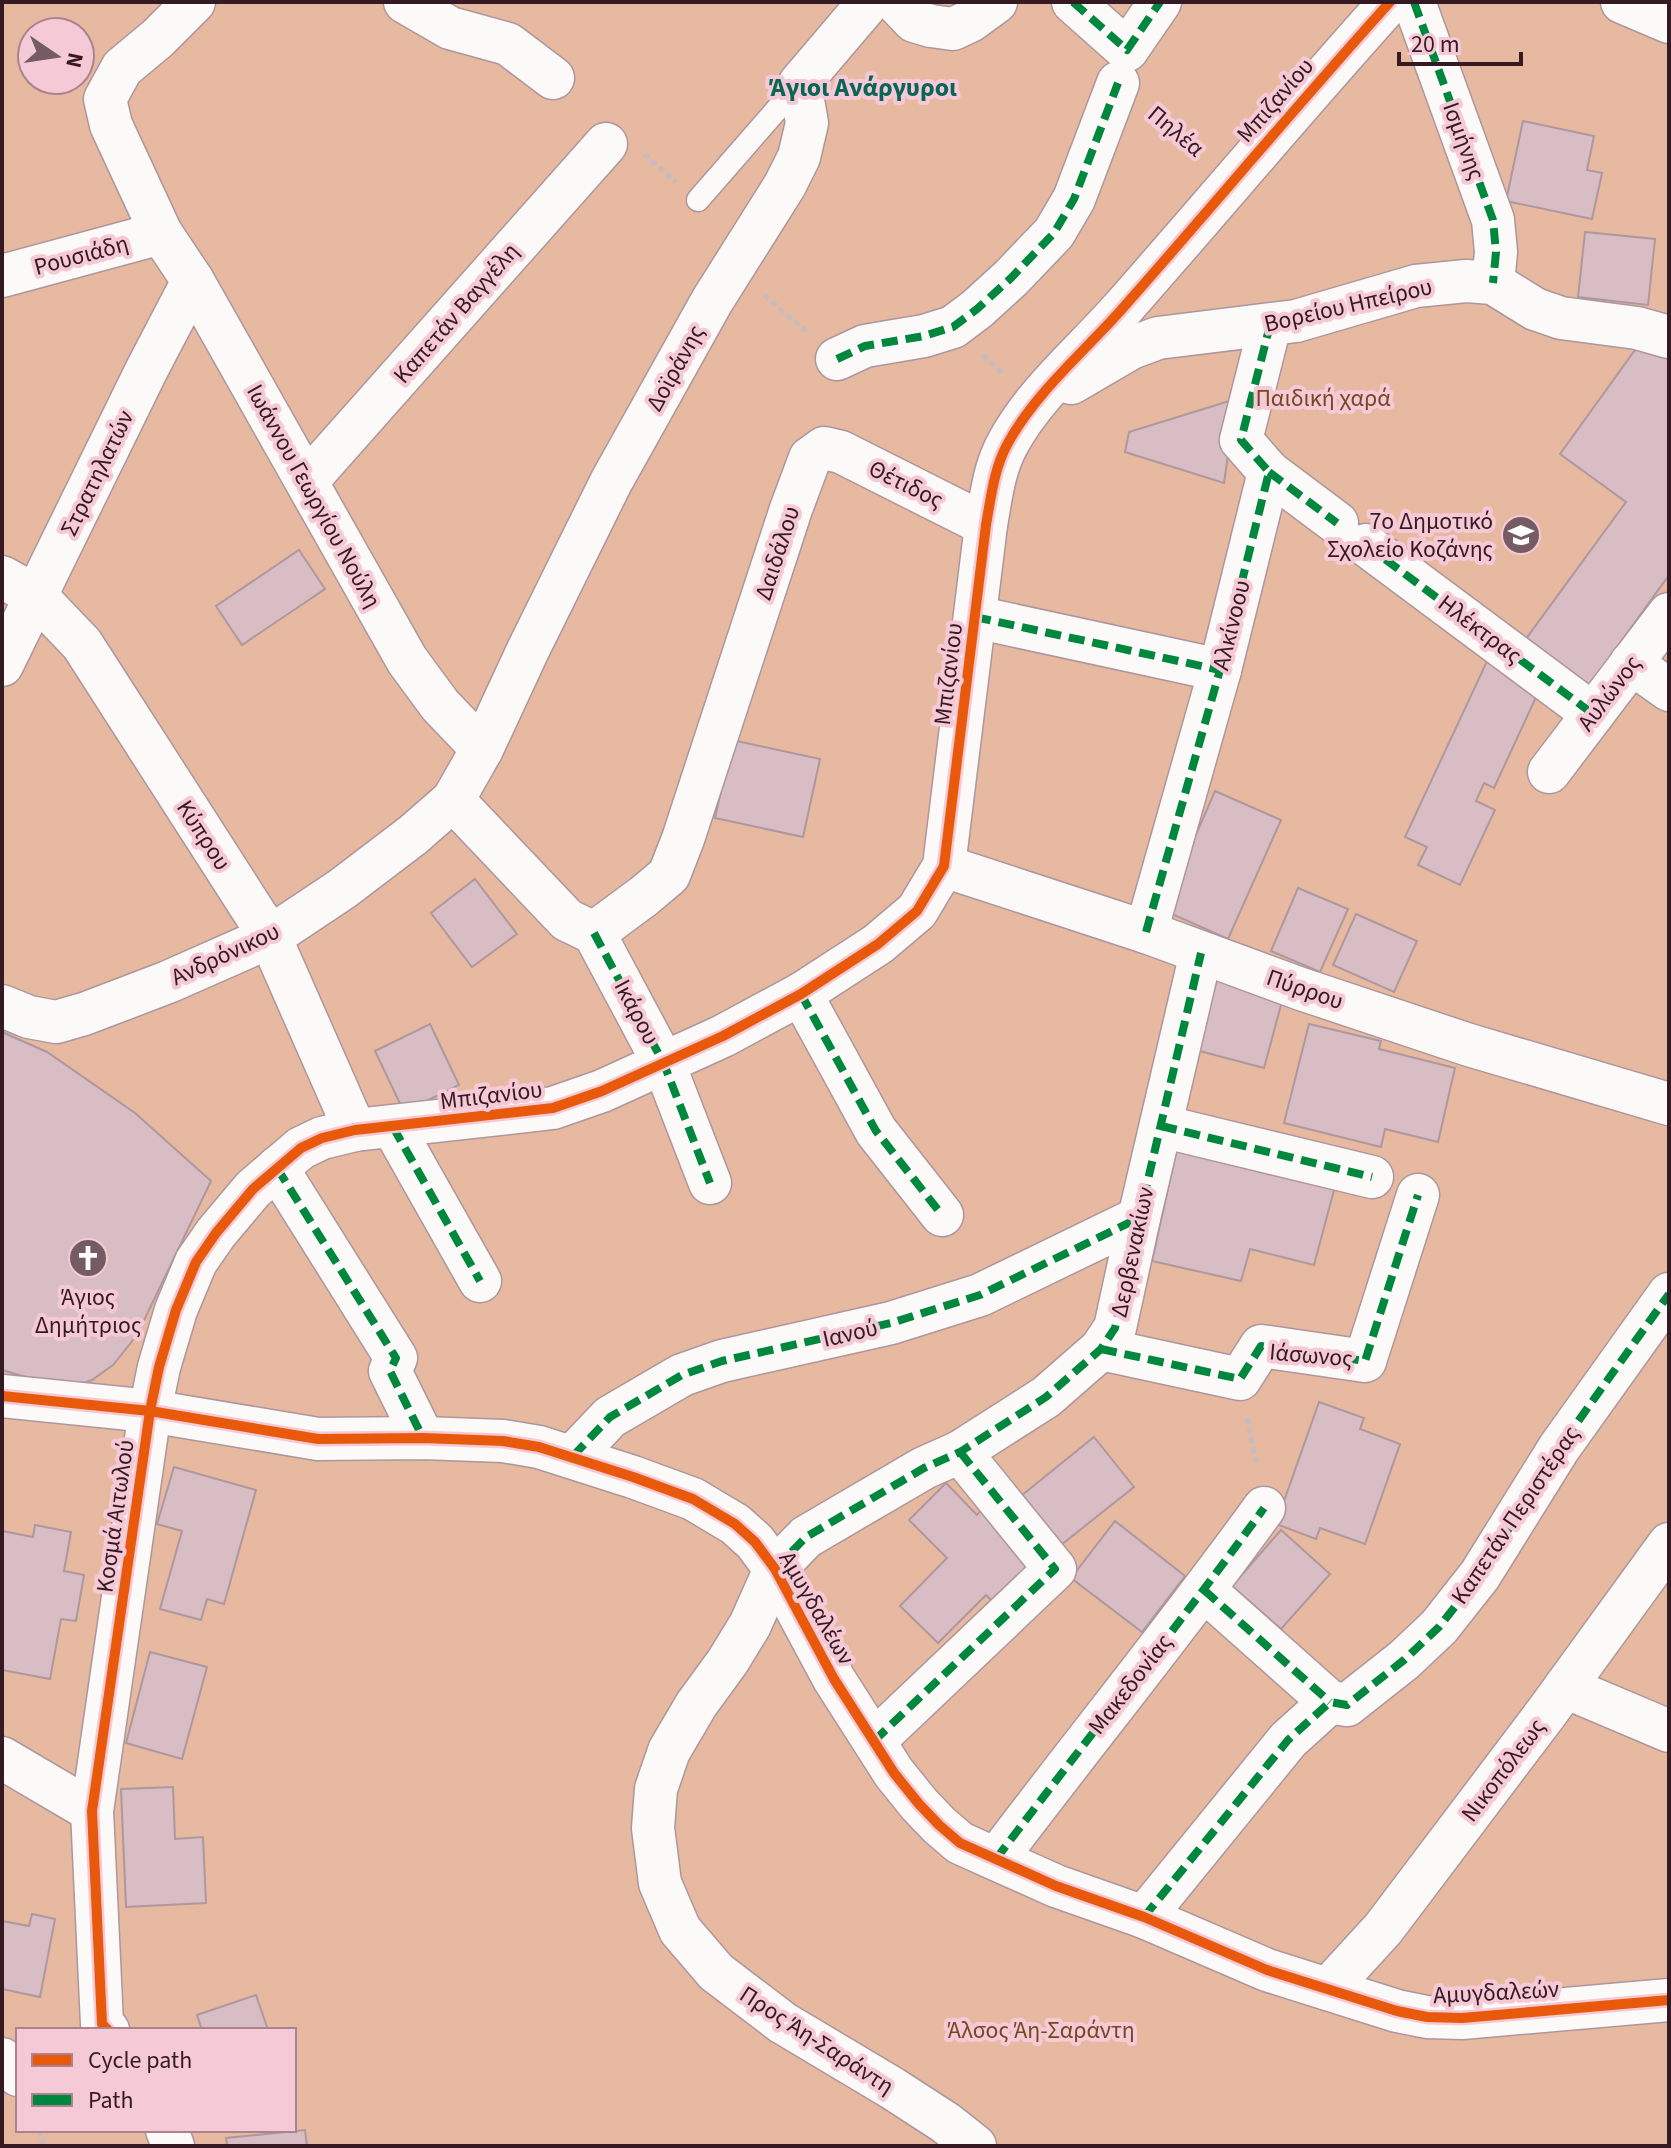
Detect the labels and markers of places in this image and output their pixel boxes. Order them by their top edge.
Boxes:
place label: 7ο Δημοτικό Σχολείο Κοζάνης [1327,504,1493,567]
school or university icon: 7ο Δημοτικό Σχολείο Κοζάνης [1500,514,1542,556]
church icon: Άγιος Δημήτριος [67,1237,109,1279]
place label: Άγιος Δημήτριος [35,1280,141,1343]

